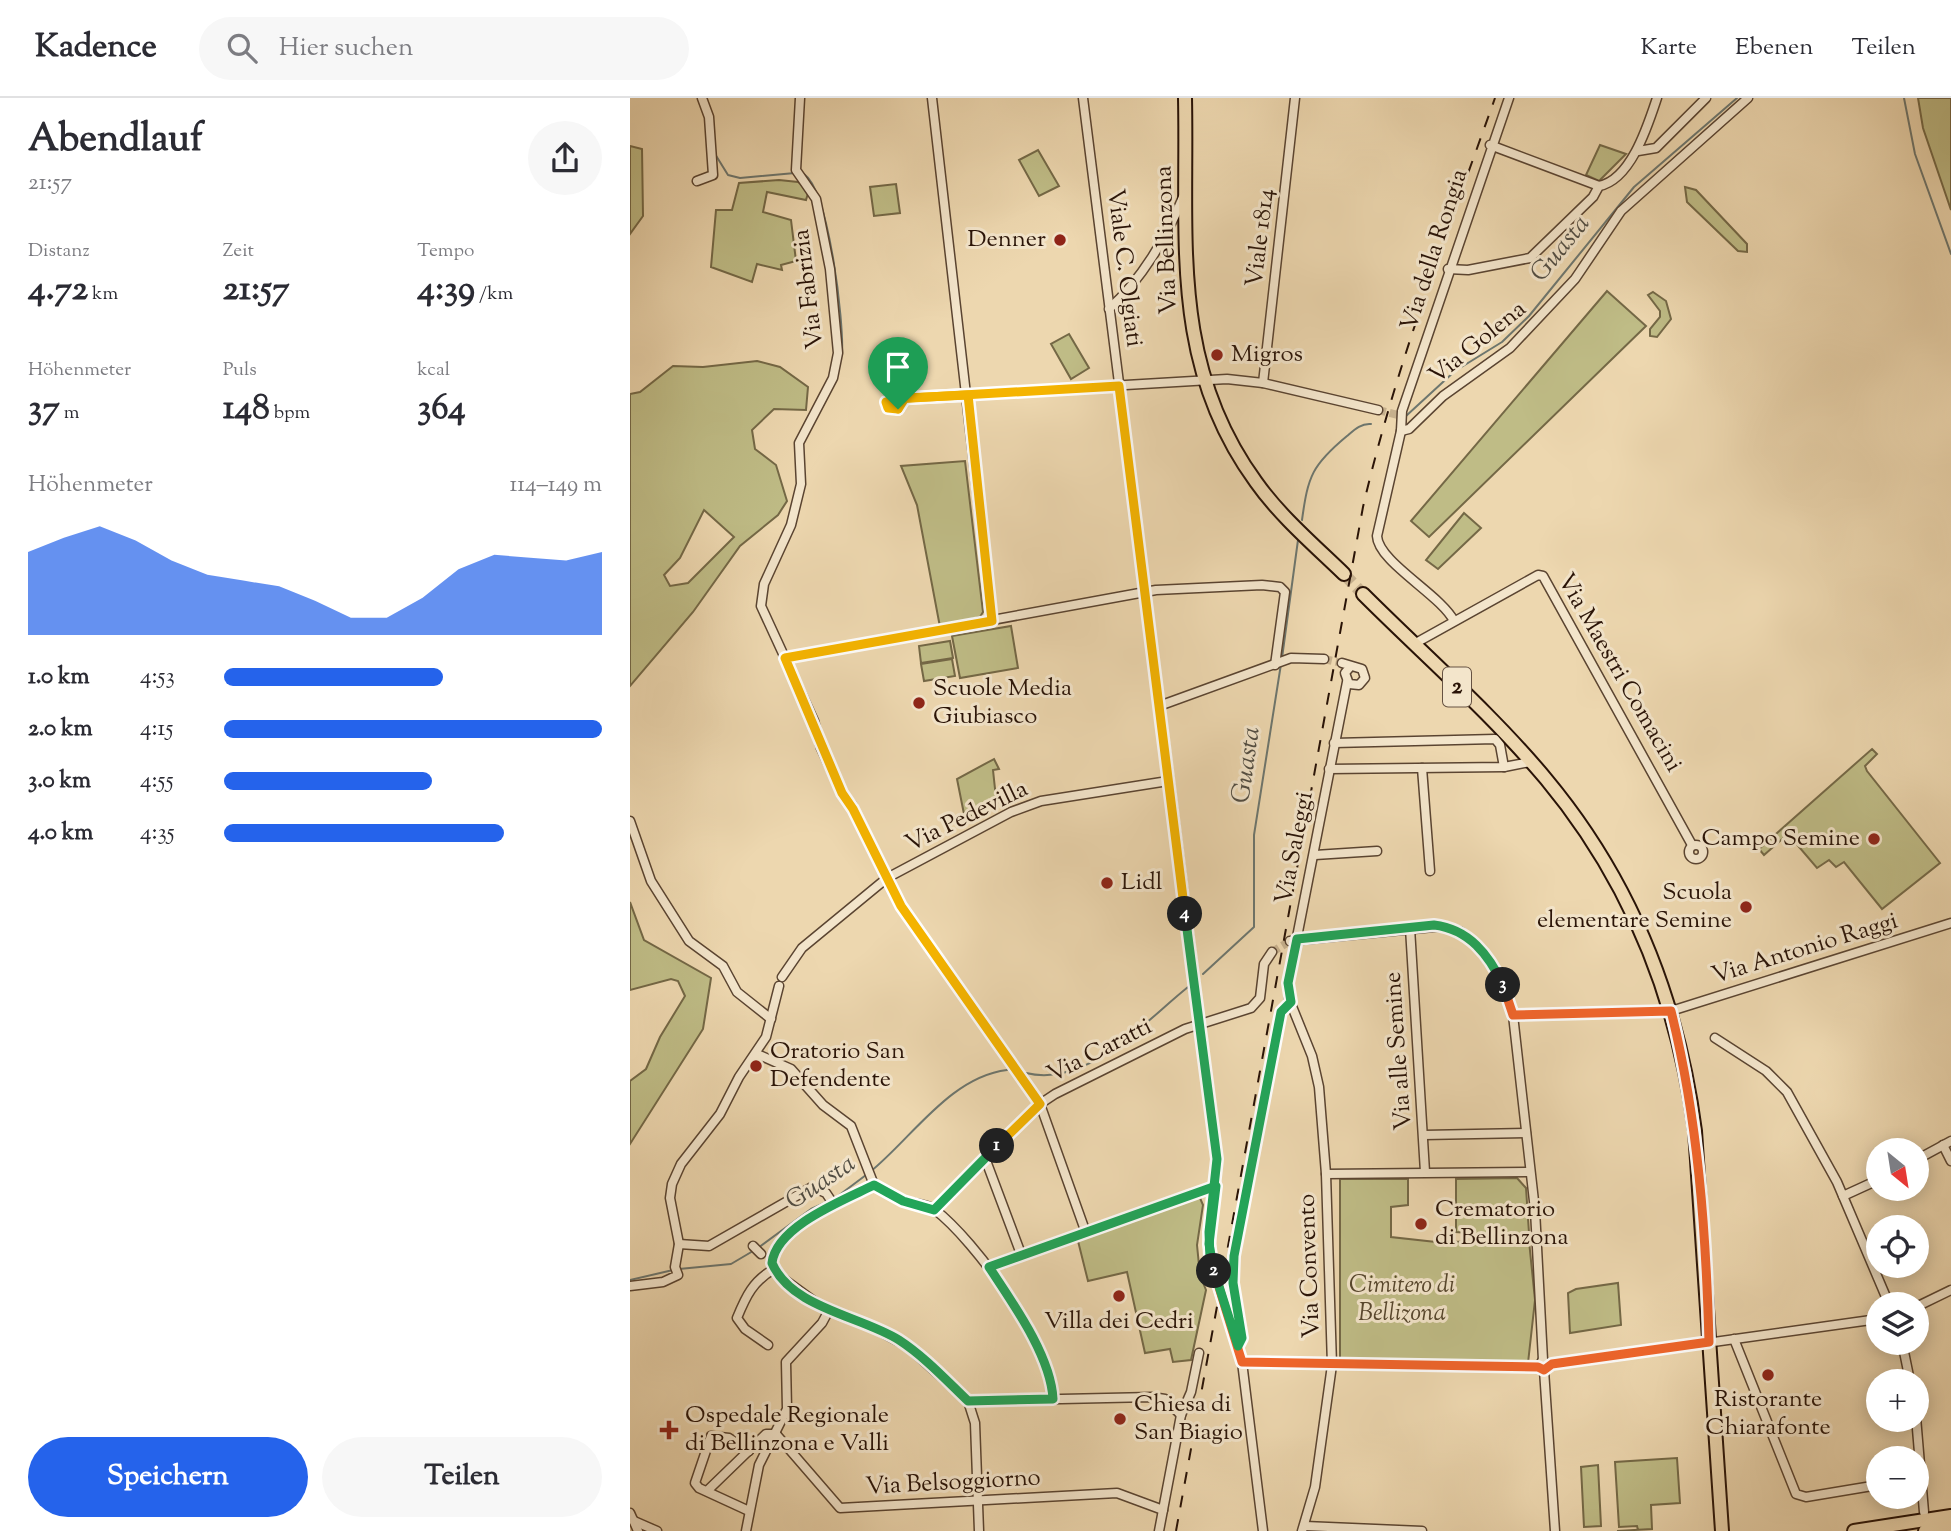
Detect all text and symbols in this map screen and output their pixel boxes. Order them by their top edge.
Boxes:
search box [199,17,689,80]
text: Kadence [35,24,157,72]
icon: search [223,29,261,67]
text: Hier suchen [279,30,413,67]
text: Karte [1640,31,1697,65]
text: Ebenen [1735,31,1813,65]
text: Teilen [1851,31,1916,65]
text: Abendlauf [28,114,203,168]
button: share [528,121,602,195]
street label: Via Bellinzona [1147,165,1187,315]
street label: Via della Rongia [1393,165,1477,335]
text: 21:57 [28,167,72,200]
street label: Viale C. Olgiati [1097,187,1151,349]
street label: Viale 1814 [1238,187,1284,289]
water label: Guasta [1522,207,1600,291]
place label: Denner [967,223,1046,257]
street label: Via Fabrizia [785,227,833,351]
marker: Denner [1052,232,1068,248]
text: Distanz [28,238,90,265]
text: Zeit [223,238,254,265]
text: Tempo [417,238,474,265]
text: 4.72 [28,265,88,316]
text: 21:57 [223,265,290,316]
text: 4:39 [417,265,475,316]
text: km [88,281,118,308]
text: /km [475,281,513,308]
street label: Via Golena [1422,293,1534,393]
pin [868,337,928,409]
place label: Migros [1231,338,1303,372]
marker: Migros [1209,347,1225,363]
icon: arrive [879,348,917,386]
text: Höhenmeter [28,357,131,384]
text: Puls [223,357,257,384]
text: kcal [417,357,450,384]
text: 37 [28,384,60,435]
text: 148 [223,384,270,435]
text: 364 [417,384,466,435]
text: m [60,400,79,427]
text: bpm [270,400,310,427]
text: Höhenmeter [28,469,153,502]
text: 114–149 m [509,469,602,502]
street label: Via Maestri Comacini [1548,567,1690,779]
text: 1.0 km [28,661,90,694]
text: 4:53 [140,661,175,694]
road number: 2 [1443,667,1471,706]
place label: Scuole Media Giubiasco [933,672,1072,734]
marker: Scuole Media Giubiasco [911,695,927,711]
text: 2.0 km [28,713,93,746]
text: 4:15 [140,713,173,746]
water label: Guasta [1223,724,1271,806]
text: 3.0 km [28,765,91,798]
text: 4:55 [140,765,174,798]
street label: Via Pedevilla [900,773,1034,861]
street label: Via Saleggi [1267,789,1323,907]
text: 4.0 km [28,817,93,850]
text: 4:35 [140,817,175,850]
place label: Campo Semine [1701,822,1860,856]
marker: Campo Semine [1866,831,1882,847]
place label: Lidl [1121,866,1163,900]
marker: Lidl [1099,875,1115,891]
place label: Scuola elementare Semine [1537,876,1732,938]
pin: 4 [1168,896,1202,932]
marker: Scuola elementare Semine [1738,899,1754,915]
text: 4 [1180,900,1189,927]
street label: Via Antonio Raggi [1708,904,1902,993]
pin: 3 [1486,968,1520,1002]
street label: Via alle Semine [1377,971,1421,1131]
text: 3 [1499,971,1506,998]
street label: Via Caratti [1042,1010,1159,1092]
place label: Oratorio San Defendente [770,1035,905,1097]
marker: Oratorio San Defendente [748,1058,764,1074]
pin: 1 [980,1128,1014,1164]
text: 1 [993,1132,1000,1159]
north arrow [1866,1138,1928,1200]
map controls [1866,1138,1929,1509]
water label: Guasta [779,1146,863,1220]
street label: Via Convento [1290,1193,1330,1339]
place label: Crematorio di Bellinzona [1435,1193,1569,1255]
button: locate [1866,1215,1929,1278]
marker: Crematorio di Bellinzona [1413,1216,1429,1232]
pin: 2 [1196,1254,1232,1288]
text: 2 [1209,1257,1218,1284]
park label: Cimitero di Bellizona [1349,1269,1455,1331]
marker: Villa dei Cedri [1111,1288,1127,1304]
button: layers [1866,1292,1929,1355]
place label: Villa dei Cedri [1044,1305,1194,1339]
marker: Ristorante Chiarafonte [1760,1367,1776,1383]
button: + [1866,1369,1929,1432]
place label: Ristorante Chiarafonte [1705,1383,1831,1445]
place label: Chiesa di San Biagio [1134,1388,1243,1450]
place label: Ospedale Regionale di Bellinzona e Valli [685,1399,889,1461]
marker: Chiesa di San Biagio [1112,1411,1128,1427]
marker: Ospedale Regionale di Bellinzona e Valli [659,1420,679,1440]
button: Speichern [28,1437,308,1517]
button: Teilen [322,1437,602,1517]
button: − [1866,1446,1929,1509]
street label: Via Belsoggiorno [864,1461,1042,1505]

